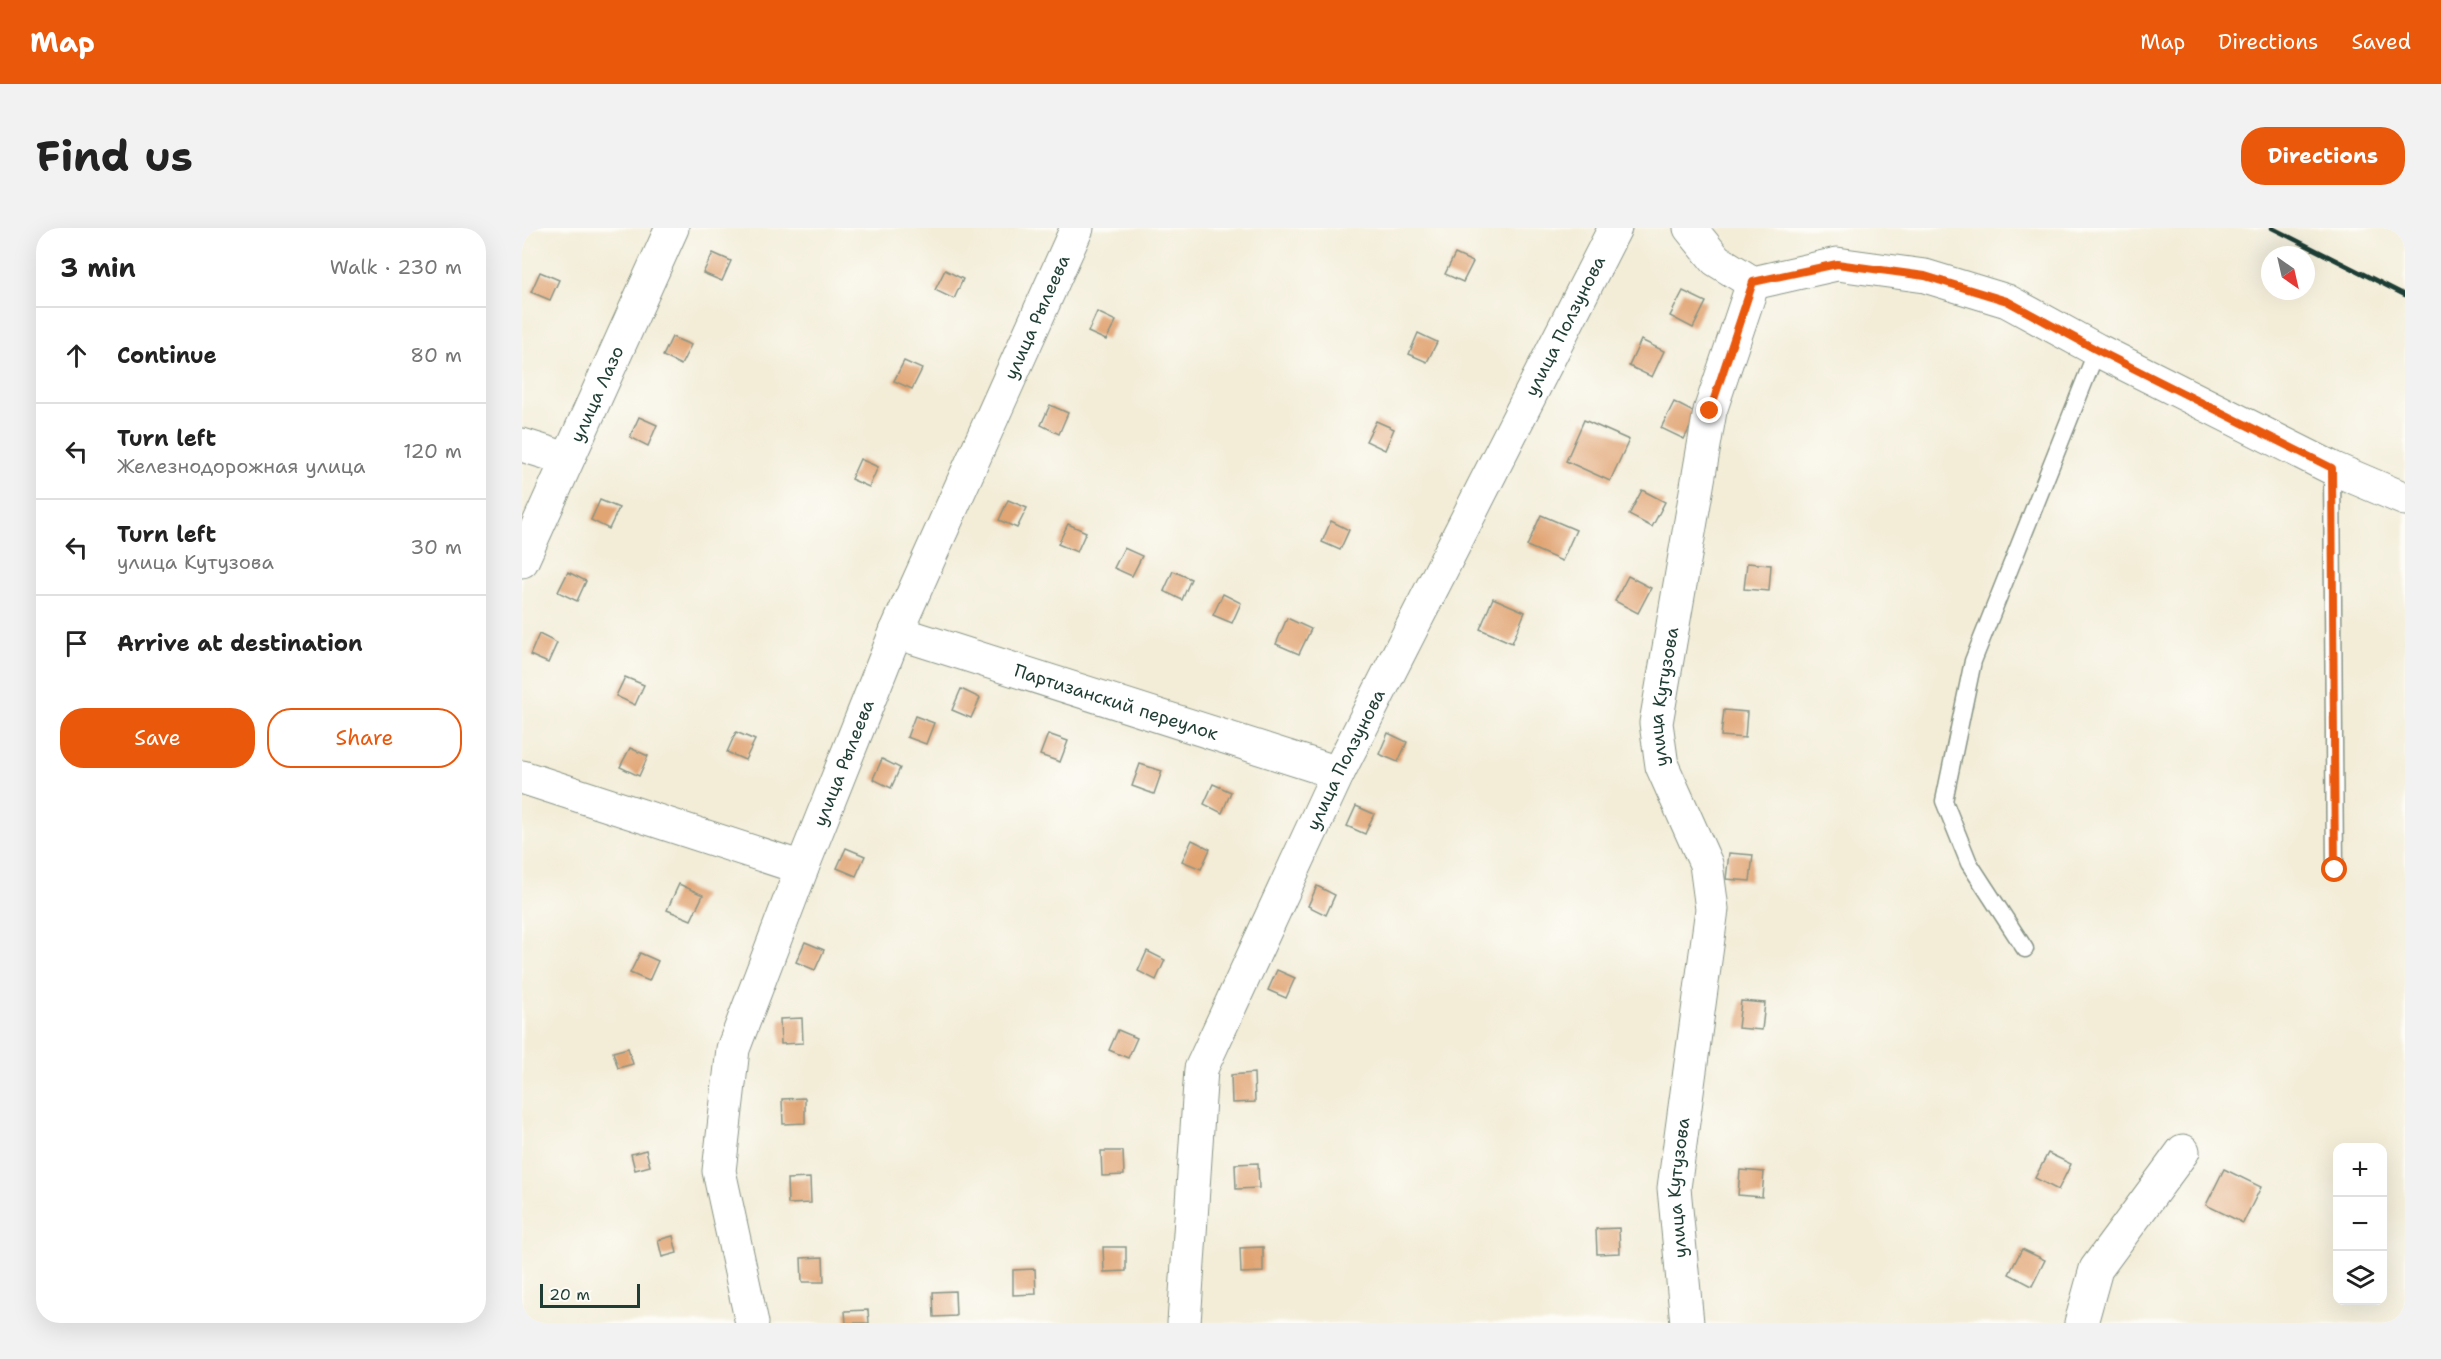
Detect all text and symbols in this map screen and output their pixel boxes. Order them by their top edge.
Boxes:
text: Map [30,23,95,61]
text: Map [2140,28,2185,56]
text: Directions [2218,28,2318,56]
text: Saved [2351,28,2411,56]
button: Directions [2241,127,2405,185]
text: Find us [36,128,193,184]
north arrow [2261,246,2315,300]
text: 3 min [60,250,136,285]
street label: улица Рылеева [999,251,1075,384]
street label: улица Ползунова [1519,252,1611,401]
text: Walk · 230 m [330,254,462,280]
icon: ahead [60,339,93,372]
text: Continue [117,341,217,370]
text: 80 m [410,342,462,368]
street label: улица Лазо [565,342,629,446]
route end [1696,397,1722,423]
text: Turn left [117,424,216,453]
icon: left [60,435,93,468]
text: 120 m [403,438,462,464]
text: Железнодорожная улица [117,453,366,479]
text: Turn left [117,520,216,549]
icon: left [60,531,93,564]
text: 30 m [410,534,462,560]
text: улица Кутузова [117,549,274,575]
street label: улица Кутузова [1644,625,1684,768]
icon: arrive [60,627,93,660]
text: Arrive at destination [117,629,363,658]
street label: Партизанский переулок [1011,658,1221,746]
street label: улица Ползунова [1301,685,1391,834]
street label: улица Рылеева [808,696,880,830]
button: Save [60,708,255,768]
button: Share [267,708,462,768]
route start [2321,856,2347,882]
street label: улица Кутузова [1662,1116,1695,1259]
map controls [2333,1143,2387,1305]
button: + [2333,1143,2387,1197]
button: − [2333,1197,2387,1251]
button: layers [2333,1251,2387,1305]
scale bar [540,1281,640,1308]
text: 20 m [549,1284,590,1305]

